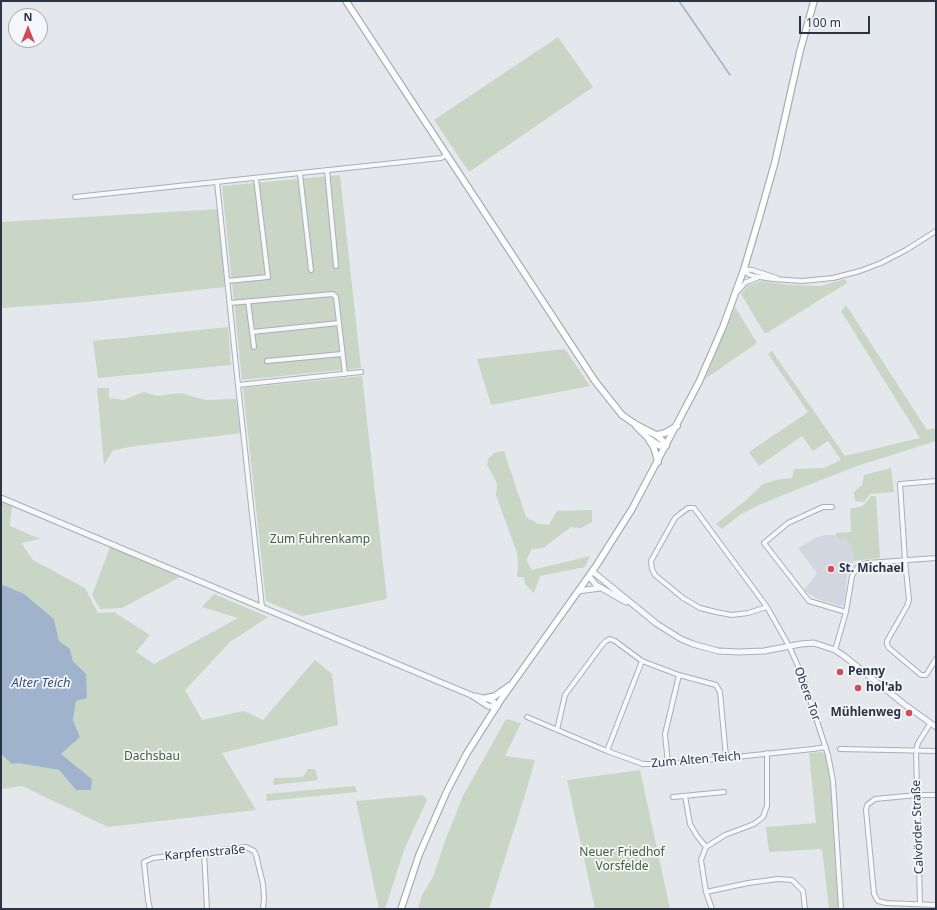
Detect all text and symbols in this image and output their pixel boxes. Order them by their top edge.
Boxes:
north arrow [8,8,48,48]
scale bar [801,8,872,34]
text: N [24,9,32,24]
text: 100 m [806,14,841,31]
park label: Zum Fuhrenkamp [270,533,370,547]
place label: St. Michael [839,562,904,576]
marker: St. Michael [826,564,836,574]
street label: Obere Tor [791,665,823,723]
place label: Penny [848,665,885,679]
marker: Penny [835,667,845,677]
water label: Alter Teich [12,675,70,691]
place label: hol'ab [866,681,902,695]
marker: hol'ab [853,683,863,693]
place label: Mühlenweg [831,706,901,720]
marker: Mühlenweg [904,708,914,718]
street label: Zum Alten Teich [651,749,741,771]
park label: Dachsbau [124,750,180,764]
street label: Calvörder Straße [909,780,927,874]
street label: Karpfenstraße [164,842,246,864]
park label: Neuer Friedhof Vorsfelde [579,846,665,874]

